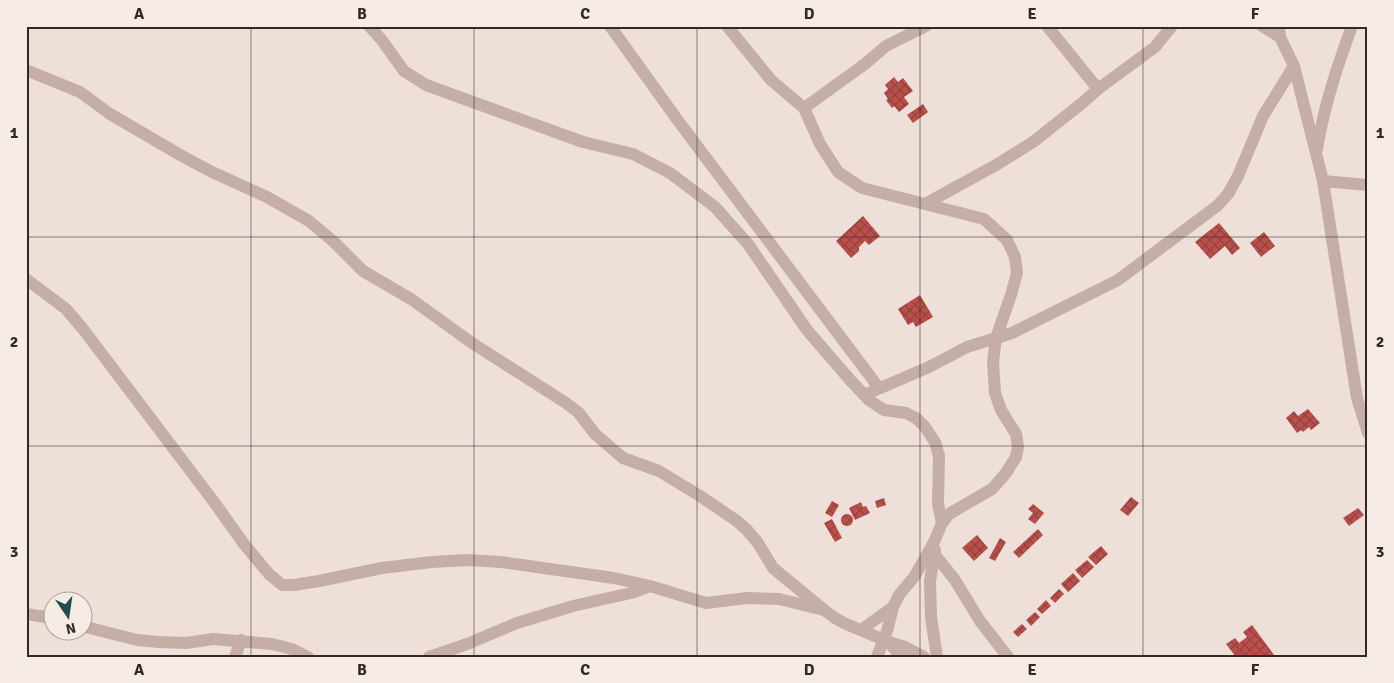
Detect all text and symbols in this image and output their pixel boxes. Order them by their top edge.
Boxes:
text: A [134,4,145,24]
text: B [357,4,367,24]
text: C [580,4,590,24]
text: D [804,4,815,24]
text: E [1027,4,1037,24]
text: F [1251,4,1260,24]
text: 1 [10,123,19,143]
text: 1 [1376,123,1385,143]
text: 2 [10,332,18,352]
text: 2 [1376,332,1384,352]
text: 3 [10,542,18,562]
text: 3 [1376,542,1384,562]
north arrow [42,590,92,640]
text: N [64,619,77,638]
text: A [134,660,145,680]
text: B [357,660,367,680]
text: C [580,660,590,680]
text: D [804,660,815,680]
text: E [1027,660,1037,680]
text: F [1251,660,1260,680]

